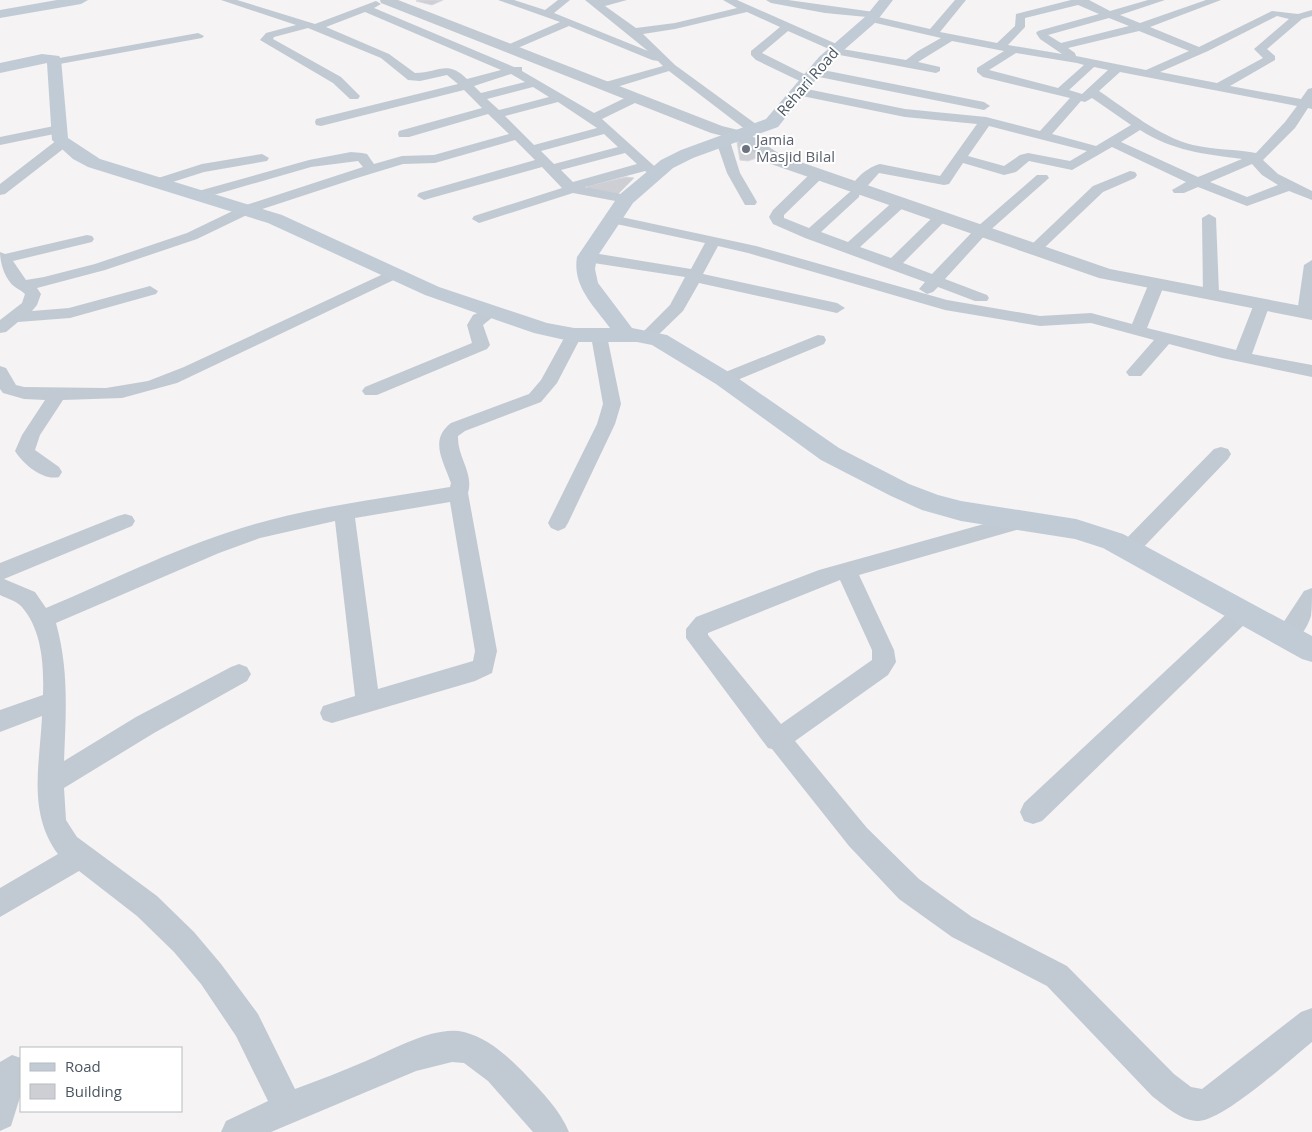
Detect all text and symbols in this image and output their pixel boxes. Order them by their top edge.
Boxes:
street label: Rehari Road [772,43,843,120]
place label: Jamia Masjid Bilal [754,129,835,166]
marker: Jamia Masjid Bilal [740,143,752,155]
legend [20,1047,182,1112]
text: Road [65,1056,101,1076]
text: Building [65,1081,122,1101]

